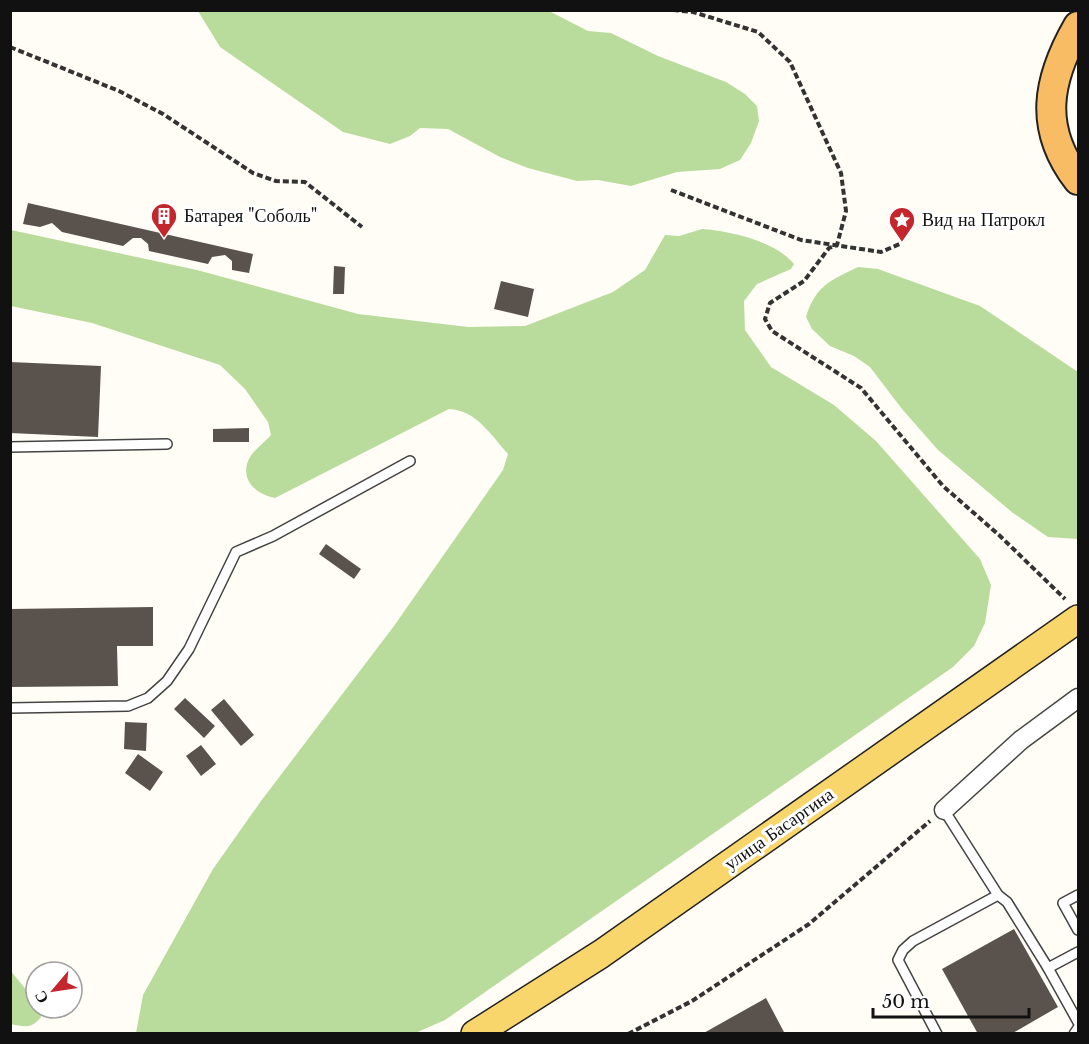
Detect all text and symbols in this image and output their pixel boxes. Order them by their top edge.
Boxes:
building icon: Батарея "Соболь" [149,201,179,239]
place label: Батарея "Соболь" [184,205,317,227]
place icon: Вид на Патрокл [887,205,917,243]
place label: Вид на Патрокл [922,209,1045,231]
street label: улица Басаргина [720,783,838,875]
north arrow [24,960,84,1020]
scale bar [873,981,1029,1019]
text: С [29,987,52,1007]
text: 50 m [882,991,930,1013]

